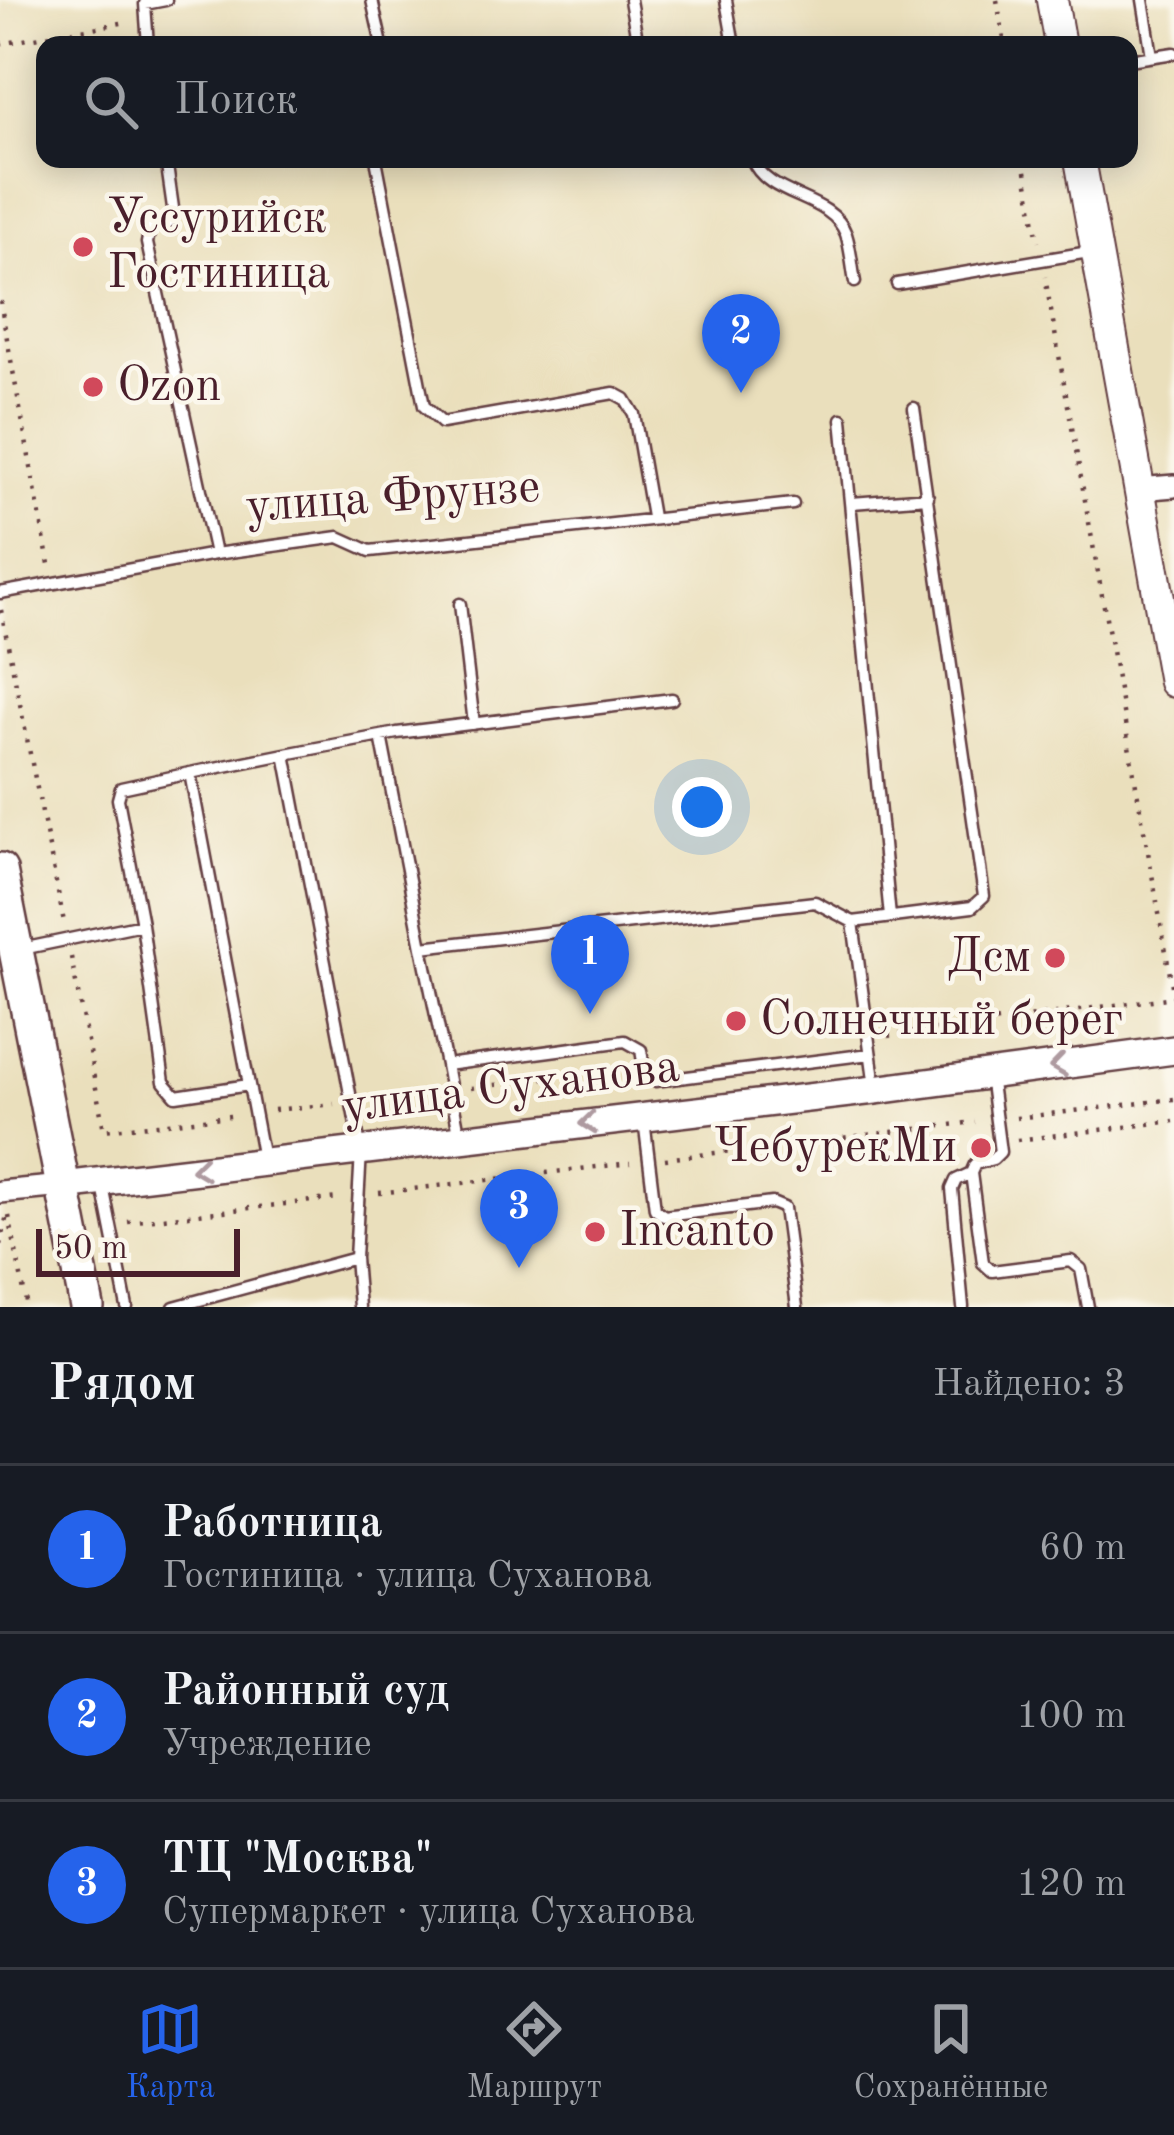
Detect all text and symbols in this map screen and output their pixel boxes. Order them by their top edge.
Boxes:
search box [36,36,1138,168]
icon: search [78,69,144,135]
text: Поиск [174,79,298,124]
place label: Уссурийск Гостиница [107,195,330,298]
marker: Уссурийск Гостиница [70,234,96,260]
pin: 2 [702,294,780,393]
place label: Ozon [117,363,221,411]
marker: Ozon [80,374,106,400]
street label: улица Фрунзе [244,464,542,532]
your location [672,777,732,837]
pin: 1 [551,915,629,1014]
place label: Дсм [947,934,1031,982]
marker: Дсм [1042,945,1068,971]
place label: Солнечный берег [760,997,1124,1045]
marker: Солнечный берег [723,1008,749,1034]
street label: улица Суханова [340,1043,682,1133]
one-way arrow [1048,1052,1068,1078]
one-way arrow [578,1110,597,1136]
place label: ЧебурекМи [713,1124,957,1172]
marker: ЧебурекМи [968,1135,994,1161]
one-way arrow [190,1156,210,1182]
pin: 3 [480,1169,558,1268]
place label: Incanto [619,1208,775,1256]
marker: Incanto [582,1219,608,1245]
scale bar [36,1223,240,1276]
text: 50 m [54,1233,128,1266]
text: Рядом [48,1360,196,1411]
text: Найдено: 3 [933,1365,1126,1404]
text: Работница [162,1502,383,1547]
text: 1 [76,1529,98,1568]
text: 60 m [1039,1529,1126,1568]
text: Гостиница · улица Суханова [162,1557,652,1596]
text: Районный суд [162,1670,449,1715]
text: 2 [76,1697,98,1736]
text: 100 m [1016,1697,1126,1736]
text: Учреждение [162,1725,372,1764]
text: ТЦ "Москва" [162,1838,432,1883]
text: 3 [76,1865,98,1904]
text: 120 m [1016,1865,1126,1904]
text: Супермаркет · улица Суханова [162,1893,695,1932]
tab: Карта [126,1996,215,2109]
tab: Маршрут [467,1996,602,2109]
tab: Сохранённые [854,1996,1048,2109]

